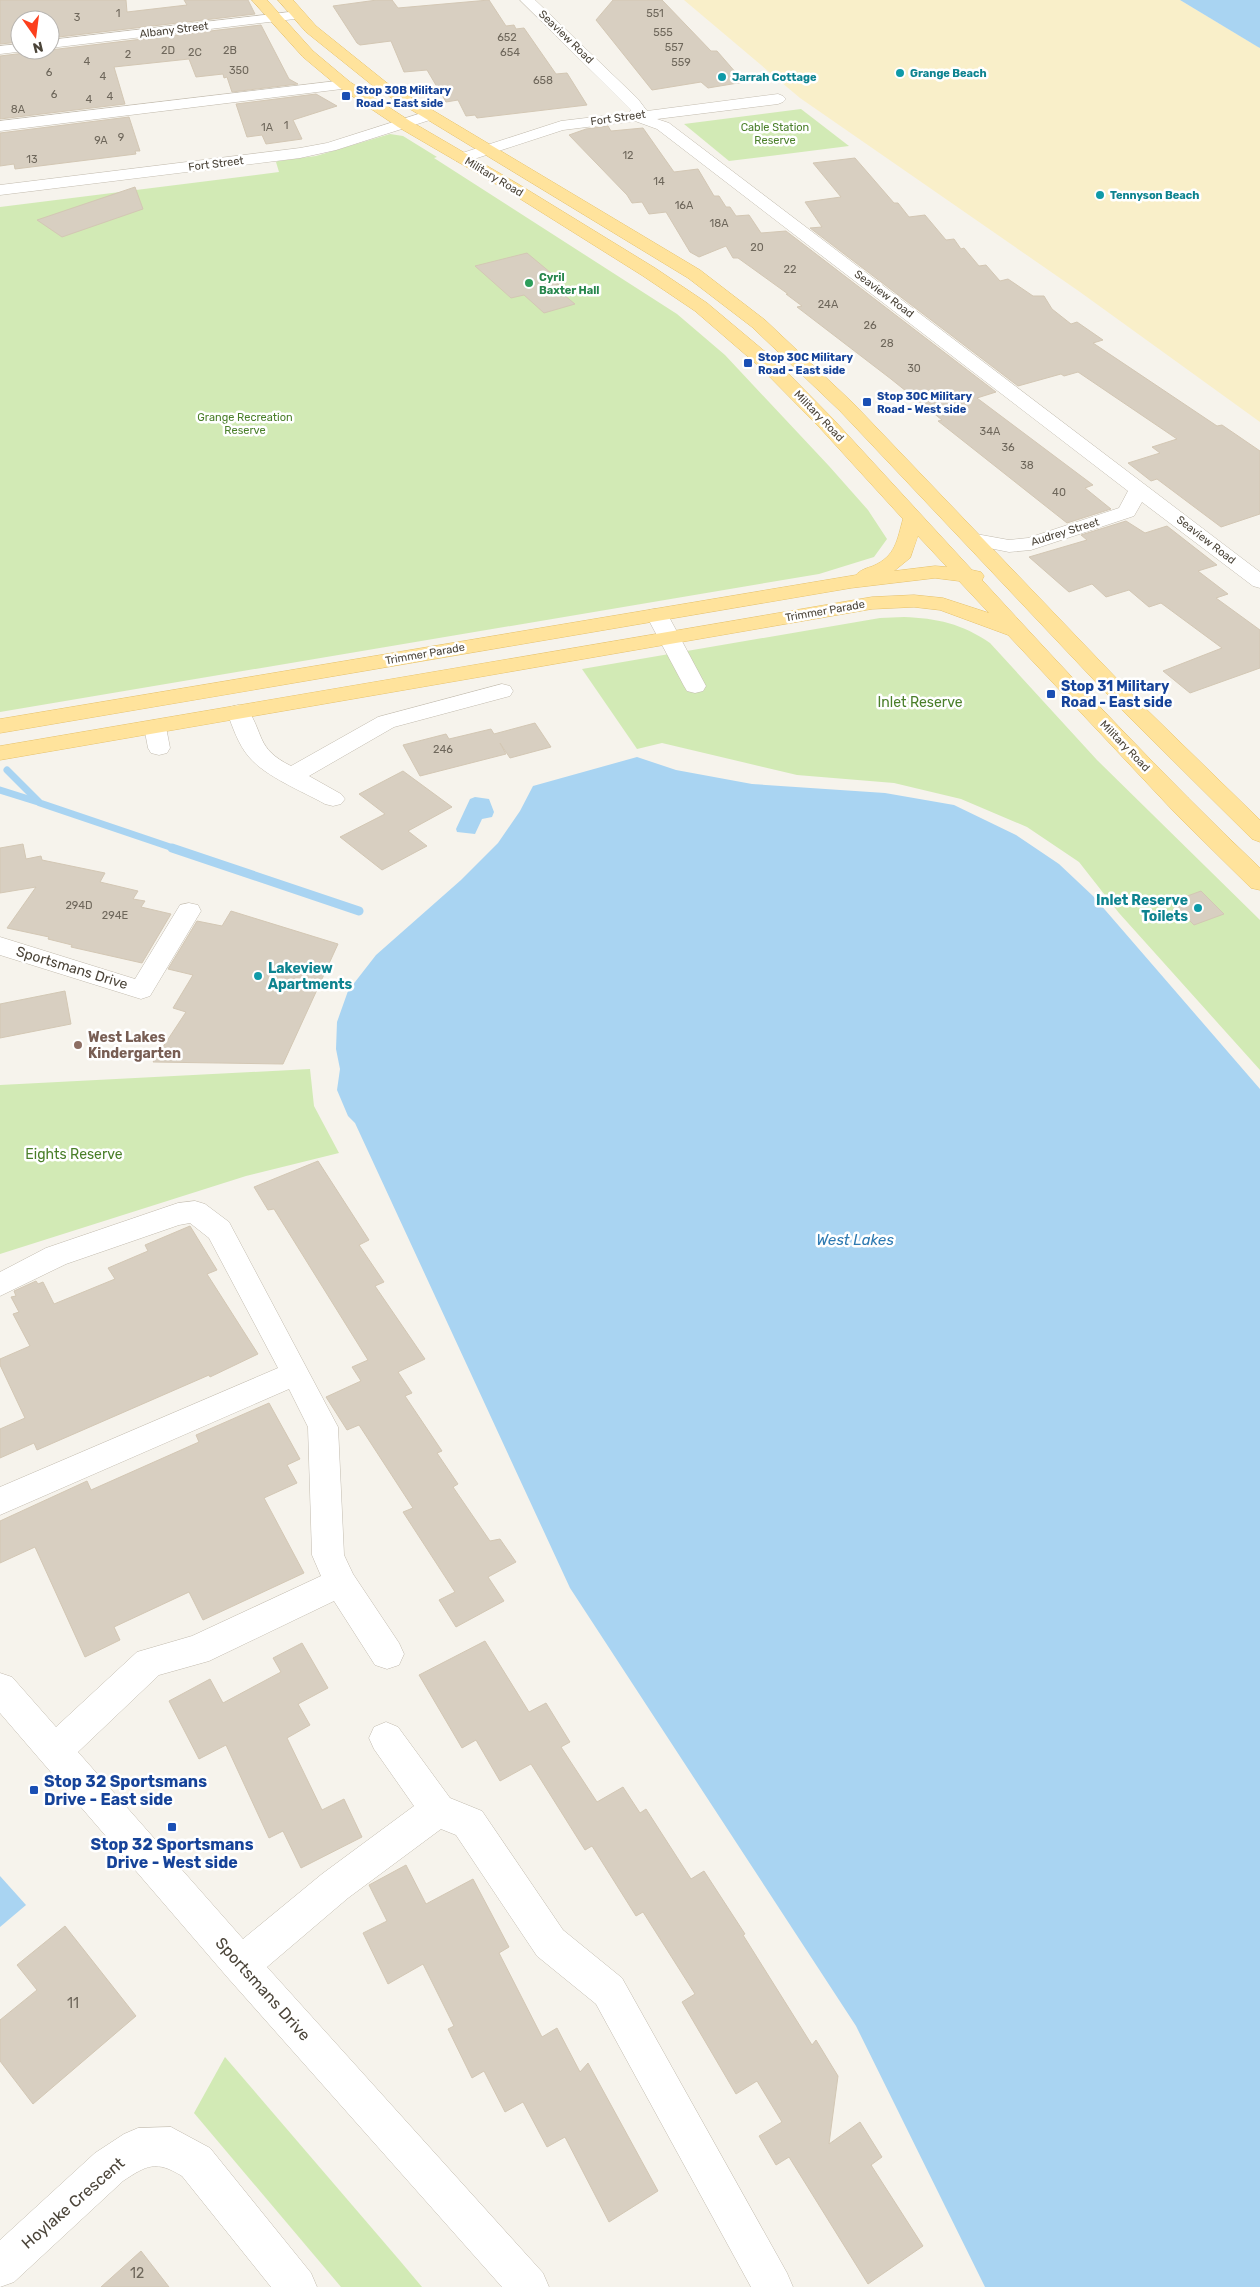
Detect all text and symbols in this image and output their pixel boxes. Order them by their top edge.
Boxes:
house number: 1 [116,7,120,20]
house number: 551 [646,7,664,20]
street label: Seaview Road [536,8,596,66]
north arrow [10,10,60,60]
house number: 3 [74,11,81,24]
street label: Albany Street [139,19,210,41]
house number: 555 [653,26,673,39]
house number: 652 [497,31,517,44]
text: N [31,38,45,57]
house number: 557 [665,41,684,54]
house number: 2D [161,44,175,57]
house number: 2B [223,44,237,57]
house number: 2C [188,46,202,59]
house number: 654 [500,46,520,59]
house number: 2 [125,48,131,61]
house number: 4 [84,55,91,68]
house number: 559 [671,56,691,69]
house number: 350 [229,64,249,77]
house number: 6 [46,66,53,79]
marker: Grange Beach [894,67,906,79]
place label: Grange Beach [910,67,987,80]
house number: 4 [100,70,107,83]
marker: Jarrah Cottage [716,71,728,83]
place label: Jarrah Cottage [732,71,817,84]
house number: 658 [533,74,553,87]
place label: Stop 30B Military Road - East side [356,84,451,110]
house number: 6 [51,88,58,101]
house number: 4 [107,90,114,103]
marker: Stop 30B Military Road - East side [340,90,352,102]
house number: 4 [86,93,93,106]
house number: 8A [11,103,26,116]
street label: Fort Street [590,108,647,128]
house number: 1 [284,119,288,132]
house number: 1A [261,121,274,134]
park label: Cable Station Reserve [741,121,809,147]
house number: 9 [118,131,124,144]
house number: 9A [94,134,108,147]
house number: 12 [622,149,634,162]
house number: 13 [26,153,38,166]
street label: Fort Street [188,154,245,174]
street label: Military Road [462,154,526,200]
house number: 14 [653,175,665,188]
marker: Tennyson Beach [1094,189,1106,201]
place label: Tennyson Beach [1110,189,1199,202]
house number: 16A [675,199,694,212]
house number: 18A [709,217,729,230]
house number: 20 [750,241,764,254]
house number: 22 [784,263,796,276]
street label: Seaview Road [852,267,916,321]
place label: Cyril Baxter Hall [539,271,599,297]
marker: Cyril Baxter Hall [523,277,535,289]
house number: 24A [818,298,839,311]
house number: 26 [863,319,877,332]
house number: 28 [880,337,894,350]
place label: Stop 30C Military Road - East side [758,351,853,377]
marker: Stop 30C Military Road - East side [742,357,754,369]
house number: 30 [907,362,921,375]
street label: Military Road [791,388,847,444]
place label: Stop 30C Military Road - West side [877,390,972,416]
marker: Stop 30C Military Road - West side [861,396,873,408]
park label: Grange Recreation Reserve [197,411,293,437]
house number: 34A [980,425,1001,438]
house number: 36 [1001,441,1015,454]
house number: 38 [1020,459,1034,472]
house number: 40 [1052,486,1066,499]
street label: Seaview Road [1174,513,1238,567]
street label: Audrey Street [1029,515,1101,549]
street label: Trimmer Parade [784,598,866,624]
street label: Trimmer Parade [384,641,466,667]
place label: Stop 31 Military Road - East side [1061,678,1172,711]
marker: Stop 31 Military Road - East side [1045,688,1057,700]
park label: Inlet Reserve [878,694,963,711]
street label: Military Road [1097,718,1153,774]
house number: 246 [433,743,453,756]
place label: Inlet Reserve Toilets [1096,892,1188,925]
house number: 294D [65,899,93,912]
marker: Inlet Reserve Toilets [1192,902,1204,914]
house number: 294E [102,909,128,922]
street label: Sportsmans Drive [14,943,130,993]
place label: Lakeview Apartments [268,960,353,993]
marker: Lakeview Apartments [252,970,264,982]
place label: West Lakes Kindergarten [88,1029,181,1062]
marker: West Lakes Kindergarten [72,1039,84,1051]
park label: Eights Reserve [25,1146,123,1163]
water label: West Lakes [816,1231,894,1249]
place label: Stop 32 Sportsmans Drive - East side [44,1772,207,1809]
marker: Stop 32 Sportsmans Drive - East side [28,1784,40,1796]
marker: Stop 32 Sportsmans Drive - West side [166,1821,178,1833]
place label: Stop 32 Sportsmans Drive - West side [90,1835,254,1872]
street label: Sportsmans Drive [212,1933,314,2045]
house number: 11 [67,1995,79,2012]
street label: Hoylake Crescent [18,2153,128,2253]
house number: 12 [130,2265,144,2282]

